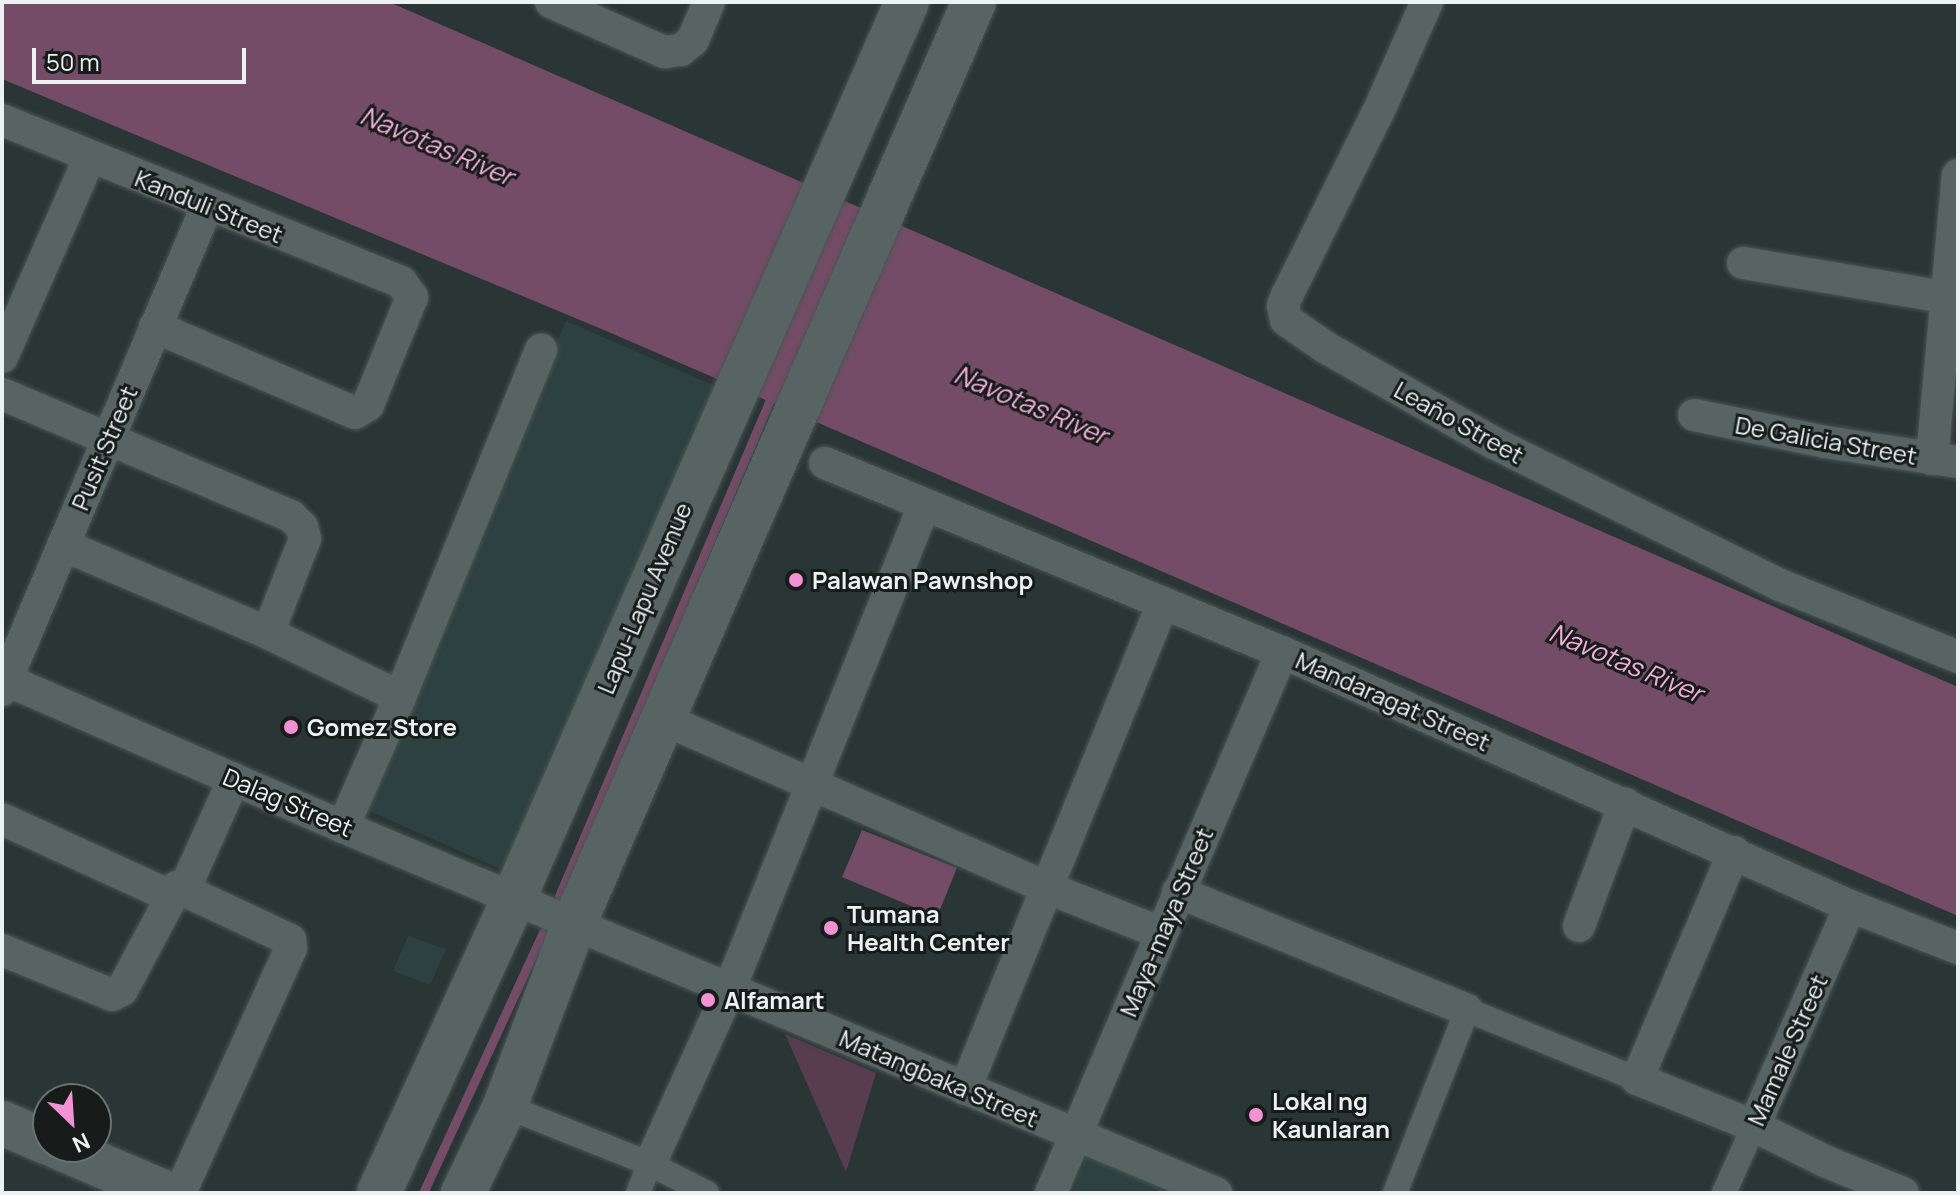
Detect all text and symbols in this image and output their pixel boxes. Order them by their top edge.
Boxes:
scale bar [36,32,250,82]
text: 50 m [46,45,100,78]
water label: Navotas River [356,100,518,192]
street label: Kanduli Street [131,163,287,249]
water label: Navotas River [950,359,1112,451]
street label: Leaño Street [1389,375,1529,469]
street label: Pusit Street [65,382,143,514]
street label: De Galicia Street [1733,410,1919,470]
street label: Lapu-Lapu Avenue [591,498,697,698]
place label: Palawan Pawnshop [812,566,1033,594]
marker: Palawan Pawnshop [787,571,805,589]
water label: Navotas River [1545,617,1707,709]
street label: Mandaragat Street [1292,645,1494,757]
place label: Gomez Store [307,713,457,741]
marker: Gomez Store [282,718,300,736]
street label: Dalag Street [219,762,357,842]
street label: Maya-maya Street [1113,823,1219,1021]
place label: Tumana Health Center [847,900,1010,956]
marker: Tumana Health Center [822,919,840,937]
street label: Mamale Street [1741,970,1833,1130]
place label: Alfamart [724,986,825,1014]
marker: Alfamart [699,991,717,1009]
street label: Matangbaka Street [835,1023,1043,1133]
north arrow [32,1083,112,1163]
place label: Lokal ng Kaunlaran [1272,1087,1390,1143]
marker: Lokal ng Kaunlaran [1247,1106,1265,1124]
text: N [68,1126,95,1160]

